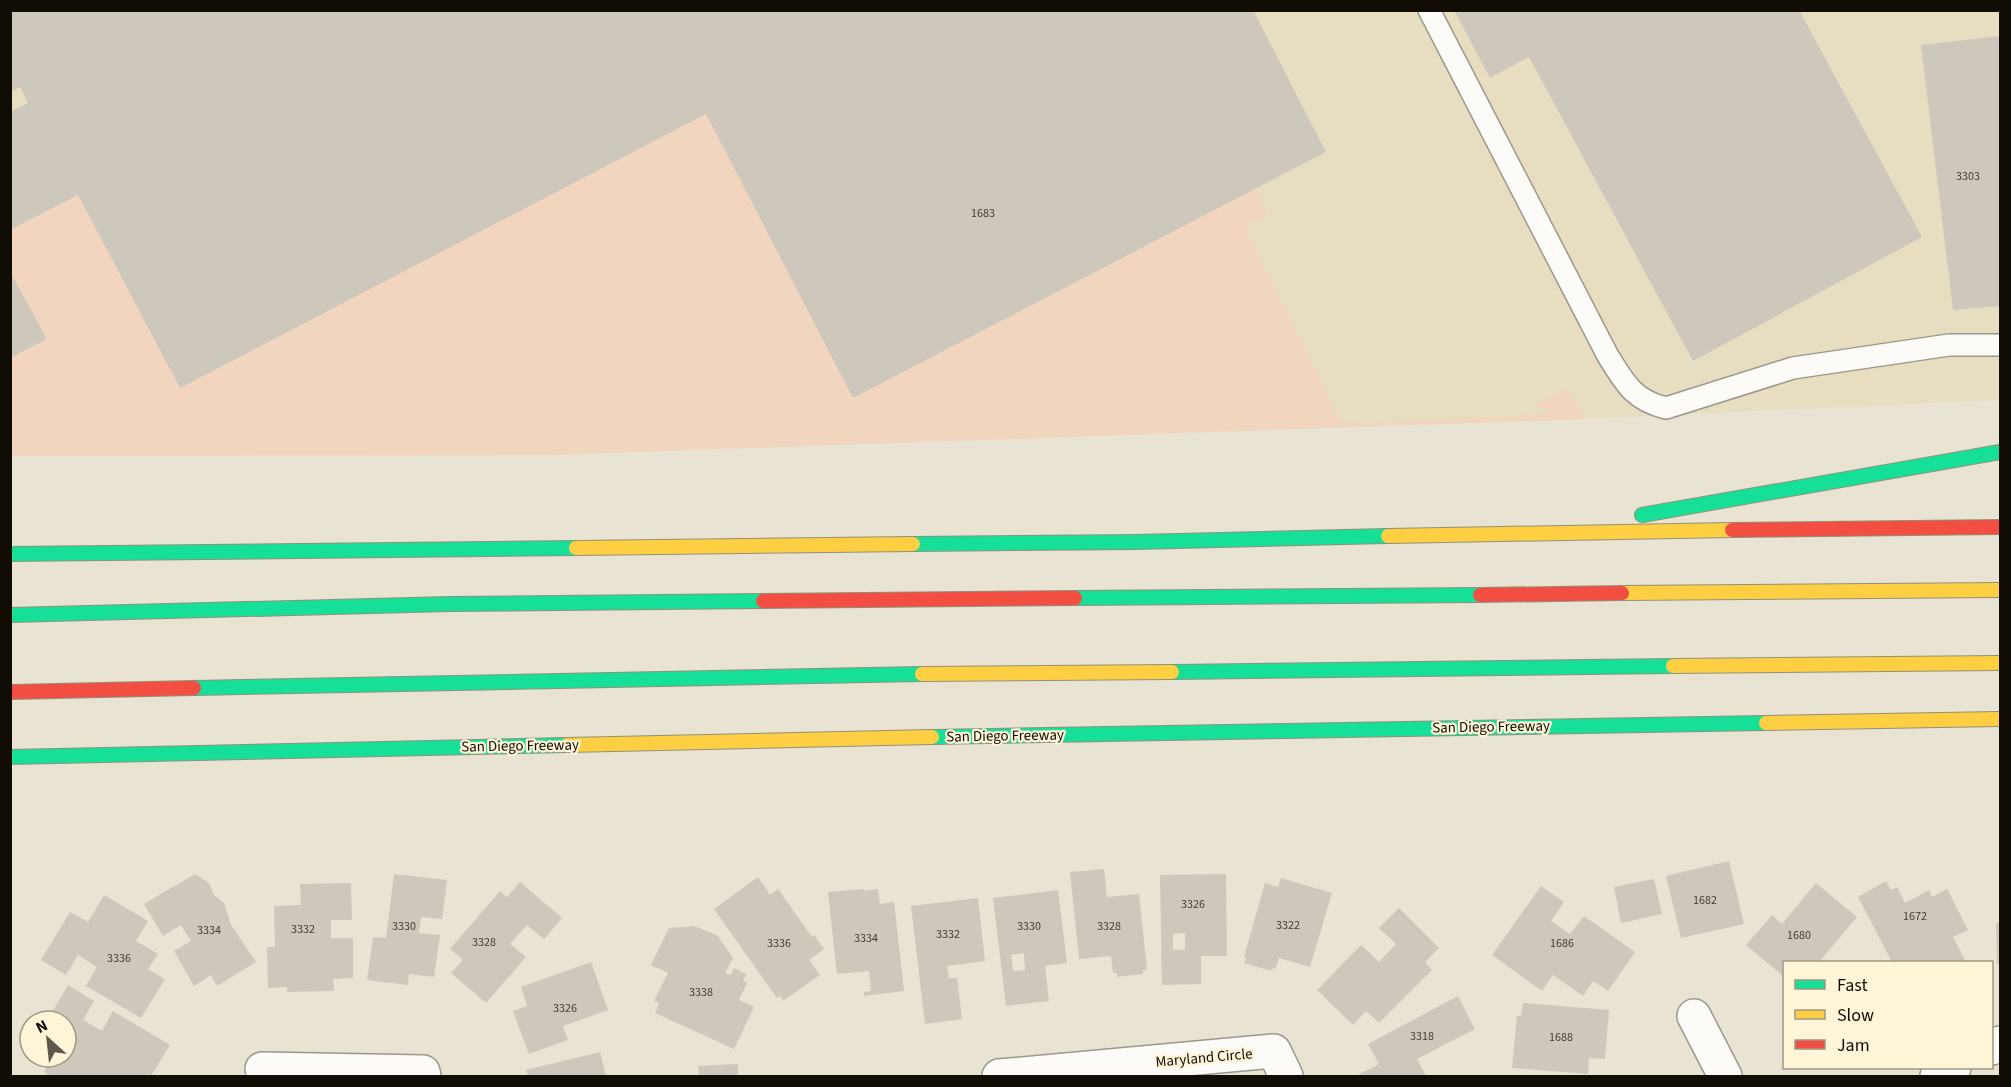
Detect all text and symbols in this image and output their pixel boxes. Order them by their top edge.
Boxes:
house number: 3303 [1956,168,1980,185]
house number: 1683 [971,205,995,222]
street label: San Diego Freeway [1432,715,1550,739]
street label: San Diego Freeway [946,724,1064,748]
street label: San Diego Freeway [461,734,579,758]
house number: 1682 [1693,892,1717,909]
house number: 3326 [1181,896,1205,913]
house number: 1672 [1903,908,1927,925]
house number: 3322 [1276,917,1300,934]
house number: 3330 [392,918,416,935]
house number: 3330 [1017,918,1041,935]
house number: 3328 [1097,918,1121,935]
house number: 3332 [291,921,315,938]
house number: 3334 [197,922,221,939]
house number: 3332 [936,926,960,943]
house number: 1680 [1787,927,1811,944]
house number: 3334 [854,930,878,947]
house number: 3328 [472,934,496,951]
house number: 3336 [767,935,791,952]
house number: 1686 [1550,935,1574,952]
house number: 3336 [107,950,131,967]
legend [1783,961,1993,1069]
text: Fast [1837,973,1868,998]
house number: 3338 [689,984,713,1001]
house number: 3326 [553,1000,577,1017]
text: Slow [1837,1003,1874,1028]
north arrow [18,1009,78,1069]
text: N [32,1014,51,1039]
house number: 3318 [1410,1028,1434,1045]
house number: 1688 [1549,1029,1573,1046]
text: Jam [1837,1033,1870,1058]
street label: Maryland Circle [1155,1043,1253,1073]

